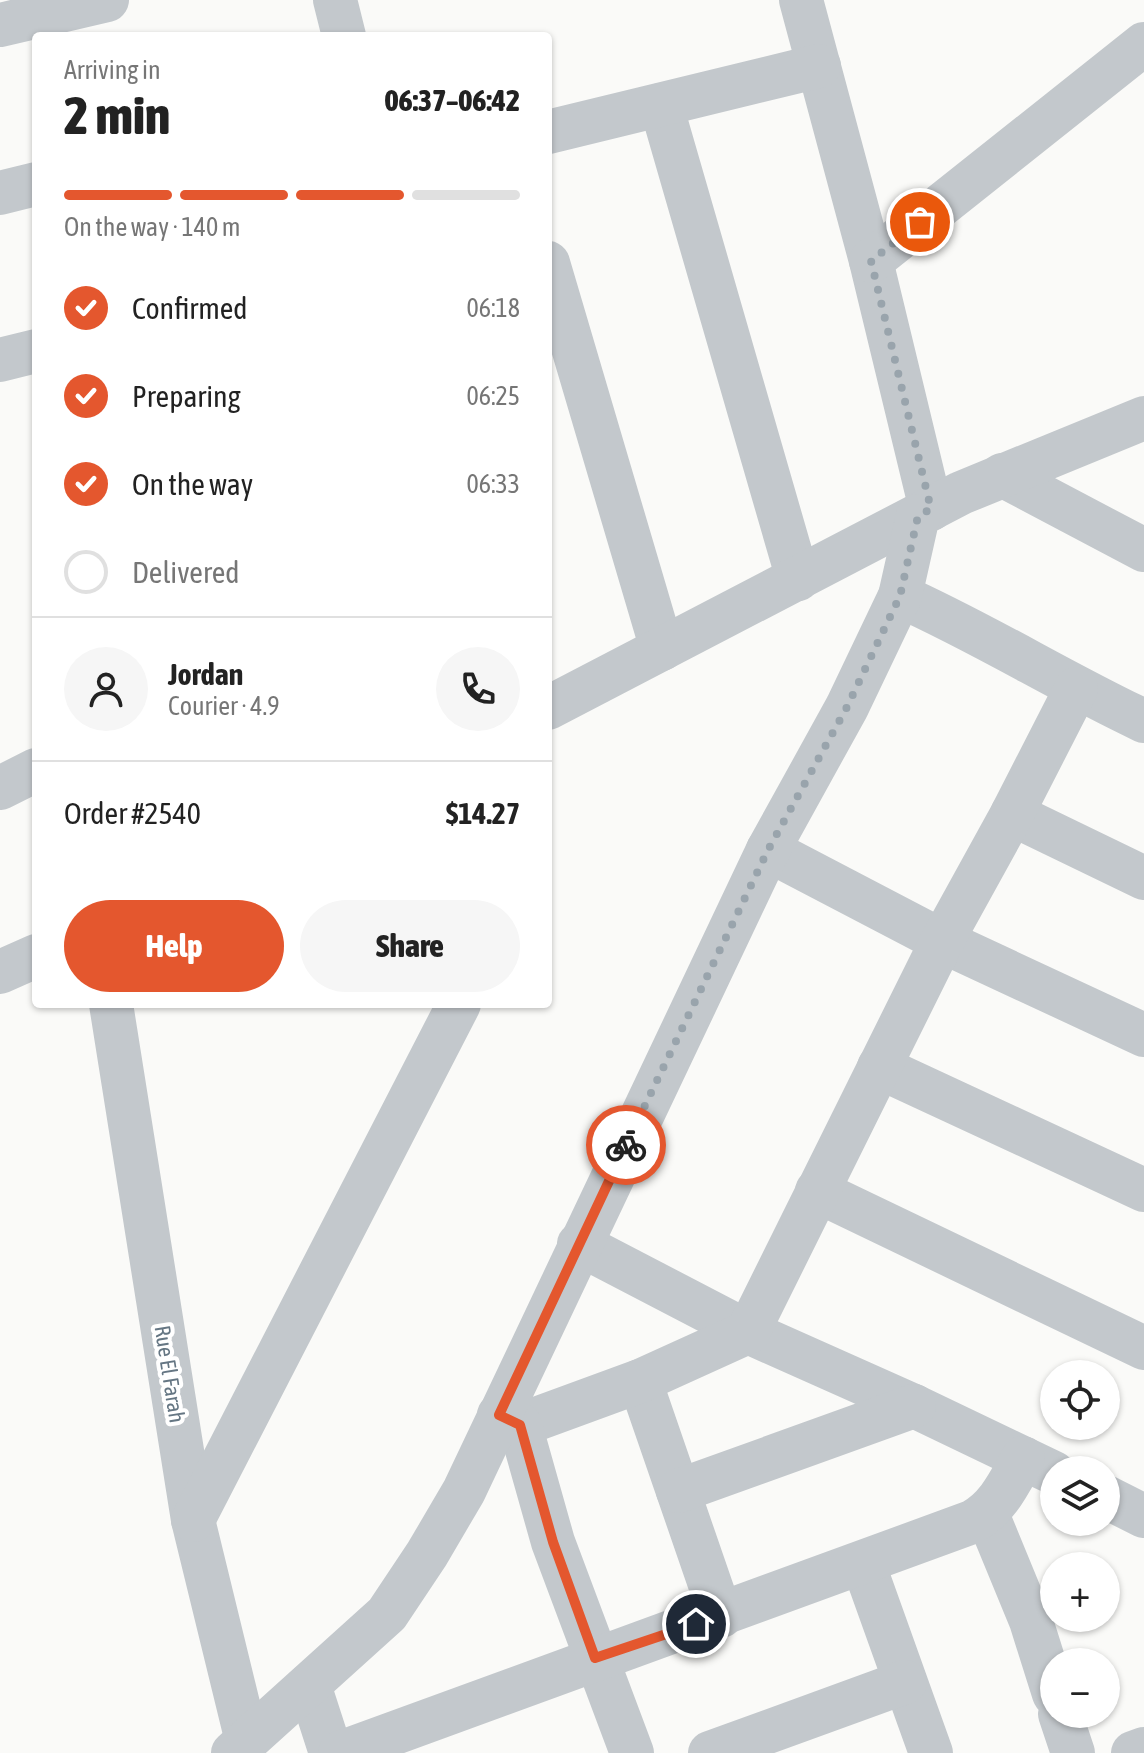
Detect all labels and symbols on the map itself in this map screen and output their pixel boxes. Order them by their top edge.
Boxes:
pin [886,188,954,256]
courier [586,1105,666,1185]
street label: Rue El Farah [149,1323,191,1425]
pin [662,1590,730,1658]

